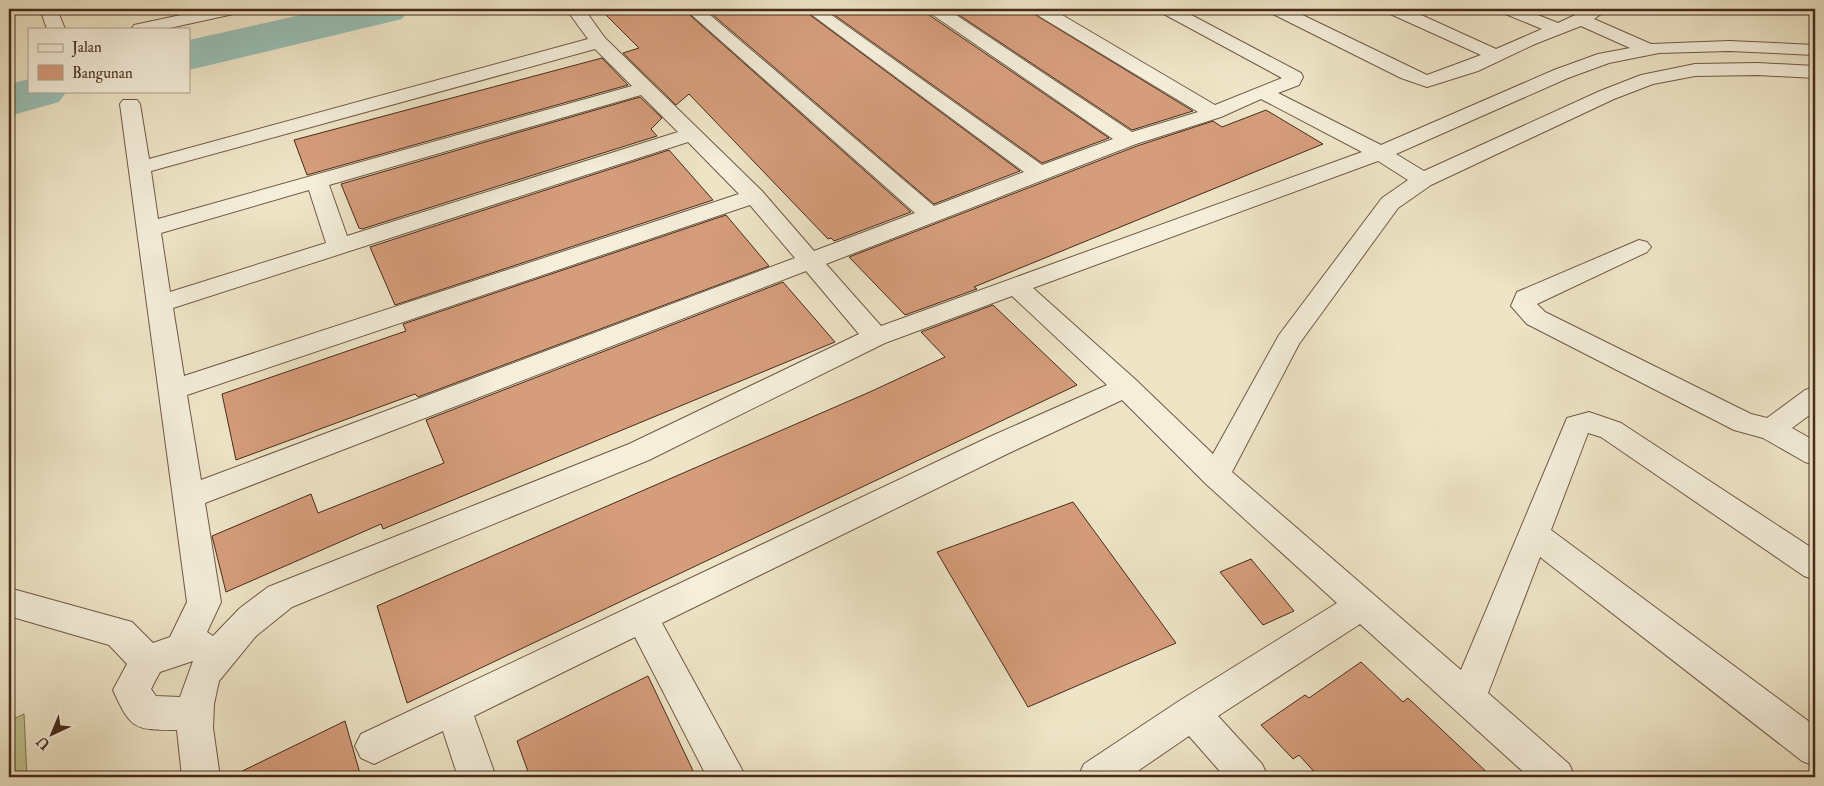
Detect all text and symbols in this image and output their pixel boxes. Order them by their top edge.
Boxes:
legend [28,28,190,92]
text: Jalan [71,38,102,58]
text: Bangunan [72,64,133,83]
north arrow [28,708,78,758]
text: U [33,733,53,753]

